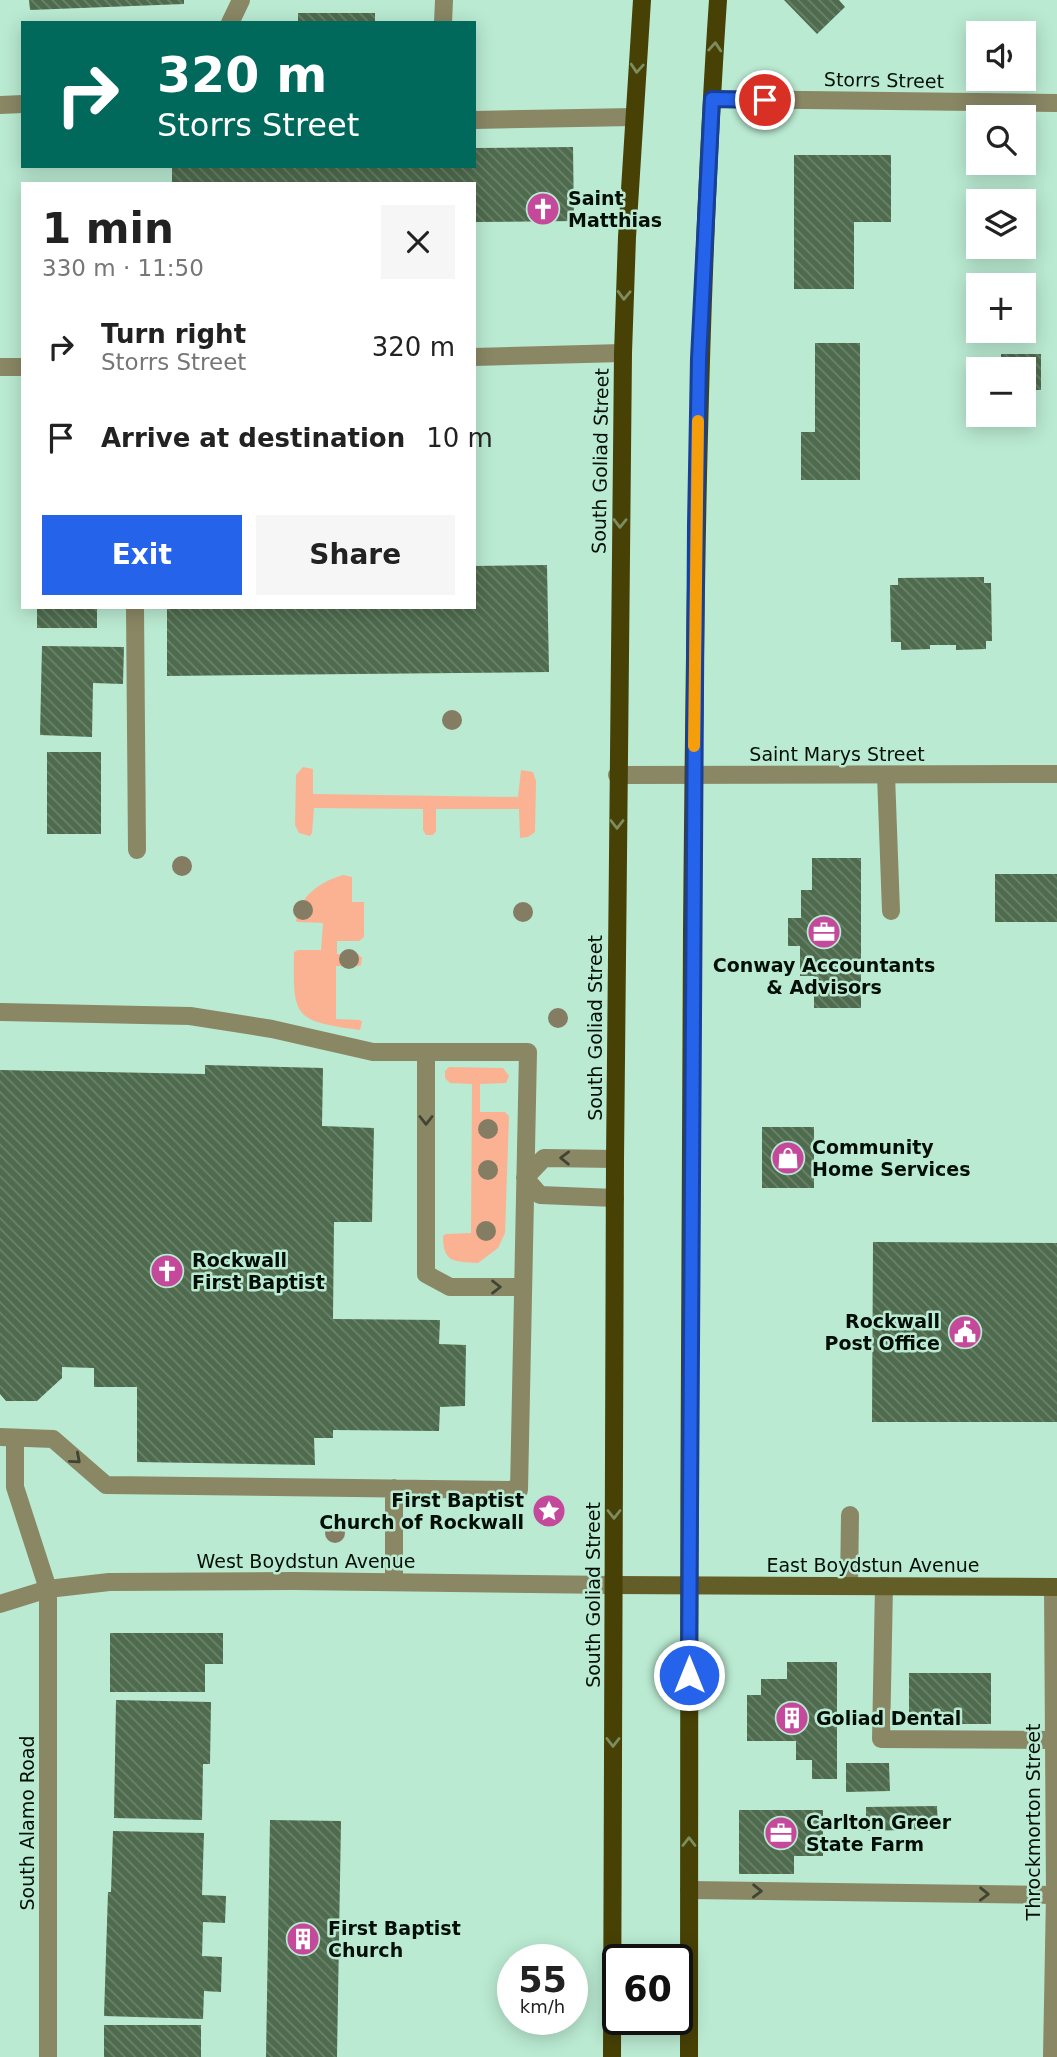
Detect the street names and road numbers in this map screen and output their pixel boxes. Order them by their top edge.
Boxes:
street label: Storrs Street [824,68,944,92]
street label: South Goliad Street [587,368,613,554]
street label: Saint Marys Street [749,743,925,765]
street label: South Goliad Street [584,935,606,1121]
street label: South Goliad Street [582,1502,604,1688]
street label: West Boydstun Avenue [197,1550,415,1572]
street label: East Boydstun Avenue [766,1554,980,1576]
street label: Throckmorton Street [1022,1724,1044,1921]
street label: South Alamo Road [16,1735,38,1911]

